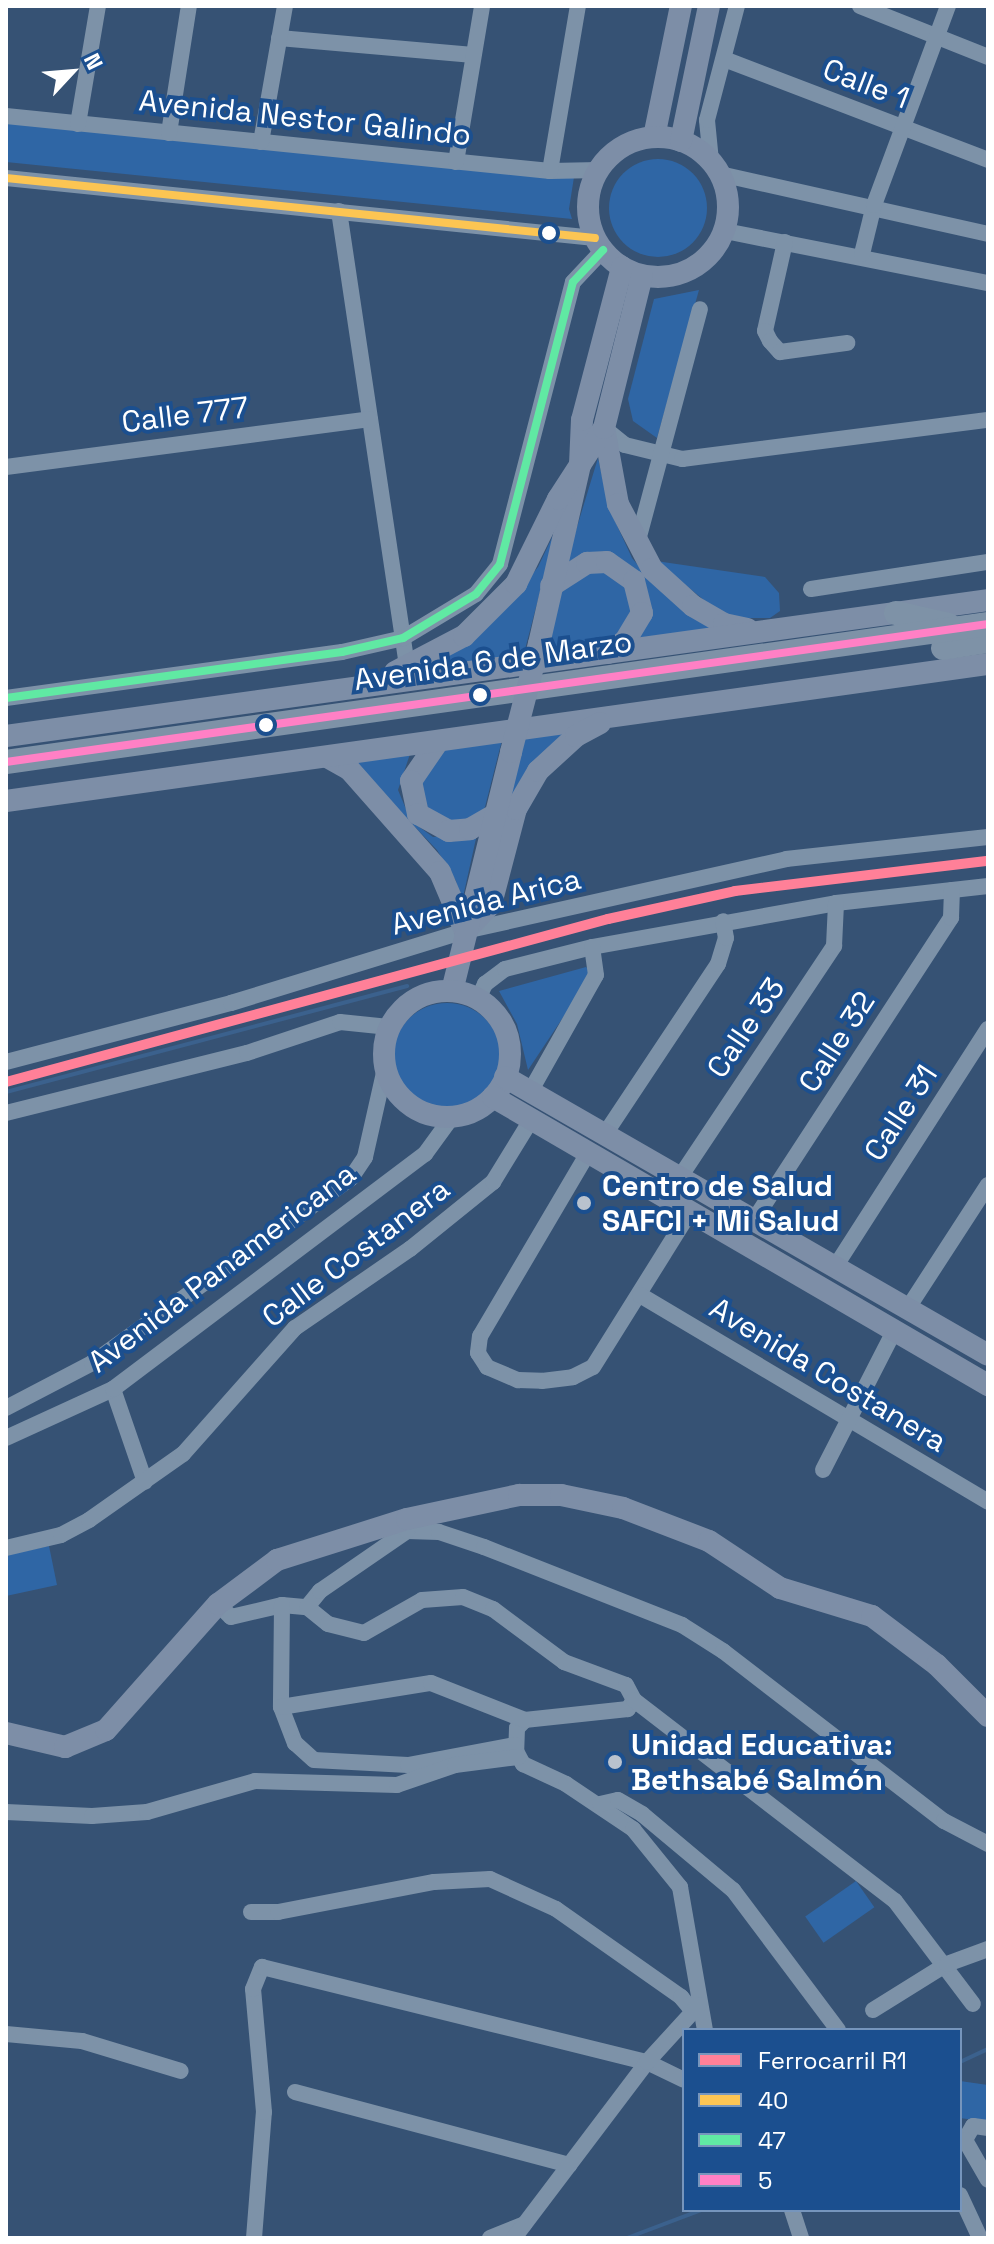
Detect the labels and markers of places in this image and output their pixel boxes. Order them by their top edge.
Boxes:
unlabelled marker [541,225,557,241]
unlabelled marker [472,687,488,703]
unlabelled marker [258,717,274,733]
place label: Centro de Salud SAFCI + Mi Salud [602,1168,839,1238]
marker: Centro de Salud SAFCI + Mi Salud [573,1192,595,1214]
place label: Unidad Educativa: Bethsabé Salmón [631,1727,893,1798]
marker: Unidad Educativa: Bethsabé Salmón [606,1753,624,1771]

